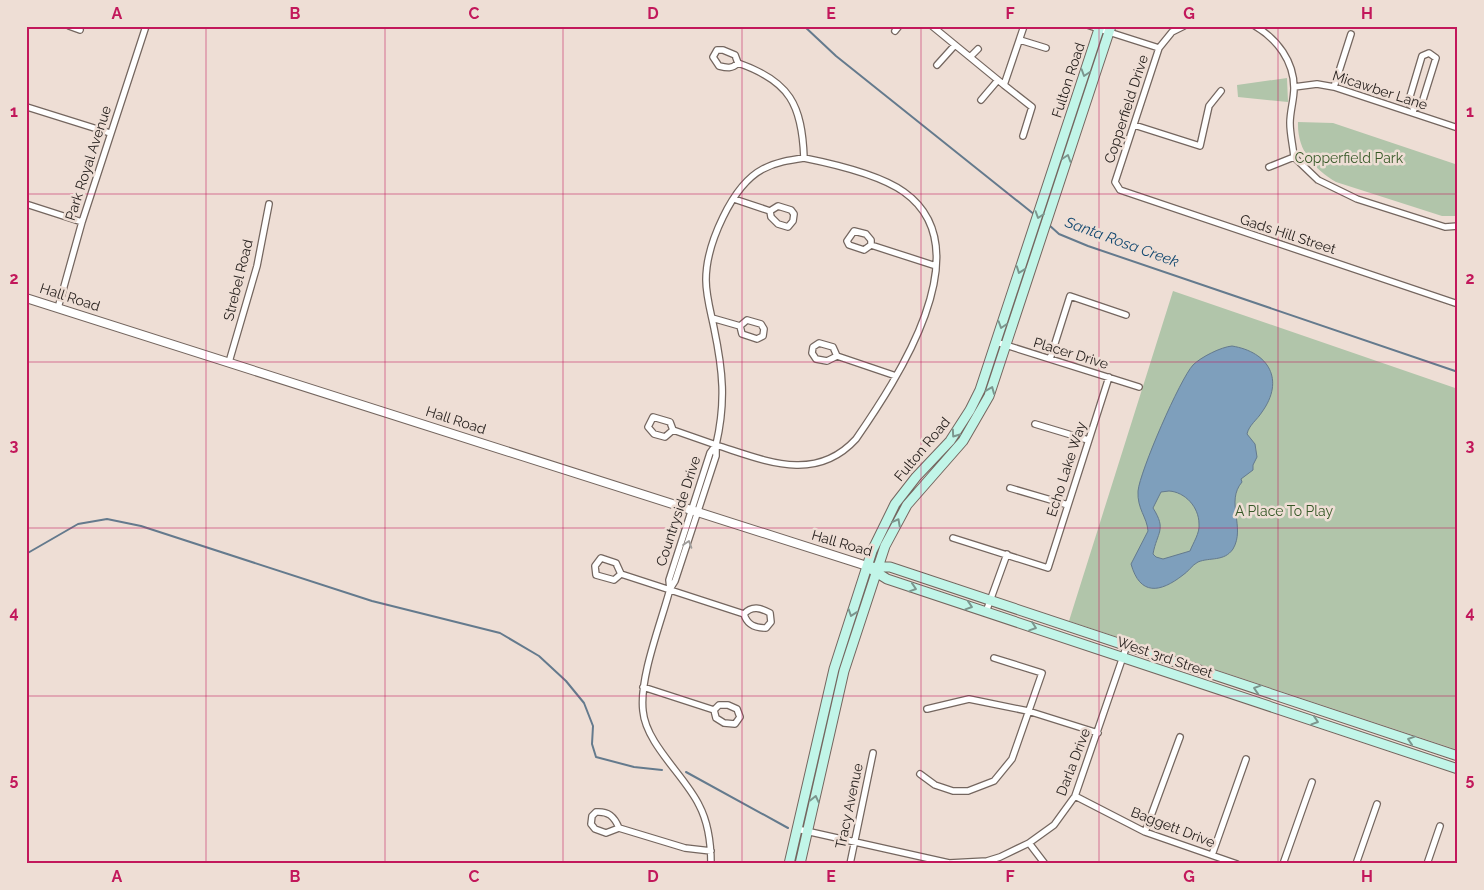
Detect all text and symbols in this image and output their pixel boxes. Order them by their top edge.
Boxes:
text: A [112,4,123,23]
text: B [290,4,301,23]
text: C [469,4,480,23]
text: D [647,4,659,23]
text: E [826,4,836,23]
text: F [1005,4,1015,23]
text: G [1183,4,1195,23]
text: H [1361,4,1373,23]
street label: Fulton Road [1048,40,1088,120]
street label: Copperfield Drive [1101,53,1151,165]
street label: Micawber Lane [1330,67,1430,113]
one-way arrow [1081,68,1091,76]
text: 1 [10,102,18,121]
text: 1 [1466,102,1474,121]
street label: Park Royal Avenue [62,104,114,222]
park label: Copperfield Park [1295,150,1404,166]
one-way arrow [1062,154,1072,163]
one-way arrow [1035,210,1045,218]
street label: Gads Hill Street [1238,211,1338,257]
water label: Santa Rosa Creek [1062,213,1181,271]
street label: Strebel Road [220,238,256,322]
one-way arrow [1016,265,1026,274]
text: 2 [9,269,19,288]
text: 2 [1465,269,1475,288]
street label: Hall Road [38,280,102,314]
one-way arrow [998,320,1008,329]
street label: Placer Drive [1032,334,1110,372]
one-way arrow [985,387,995,395]
street label: Hall Road [424,403,488,437]
street label: Fulton Road [891,414,953,484]
street label: Echo Lake Way [1043,419,1089,519]
one-way arrow [952,428,961,438]
text: 3 [10,436,19,455]
text: 3 [1466,436,1475,455]
street label: Countryside Drive [653,454,703,568]
park label: A Place To Play [1235,503,1333,519]
one-way arrow [891,518,901,527]
street label: Hall Road [810,527,874,559]
one-way arrow [682,541,692,549]
one-way arrow [909,582,917,592]
one-way arrow [965,600,973,610]
text: 4 [9,603,19,622]
text: 4 [1465,603,1475,622]
one-way arrow [847,608,857,616]
one-way arrow [1028,621,1036,631]
street label: West 3rd Street [1115,633,1215,681]
one-way arrow [1254,685,1262,695]
one-way arrow [1310,716,1318,726]
street label: Darla Drive [1053,726,1093,798]
one-way arrow [1408,736,1416,746]
street label: Tracy Avenue [832,762,866,850]
text: 5 [10,770,19,789]
text: 5 [1466,770,1475,789]
one-way arrow [809,795,820,804]
street label: Baggett Drive [1129,804,1217,850]
text: A [112,867,123,886]
text: B [290,867,301,886]
text: C [469,867,480,886]
text: D [647,867,659,886]
text: E [826,867,836,886]
text: F [1005,867,1015,886]
text: G [1183,867,1195,886]
text: H [1361,867,1373,886]

